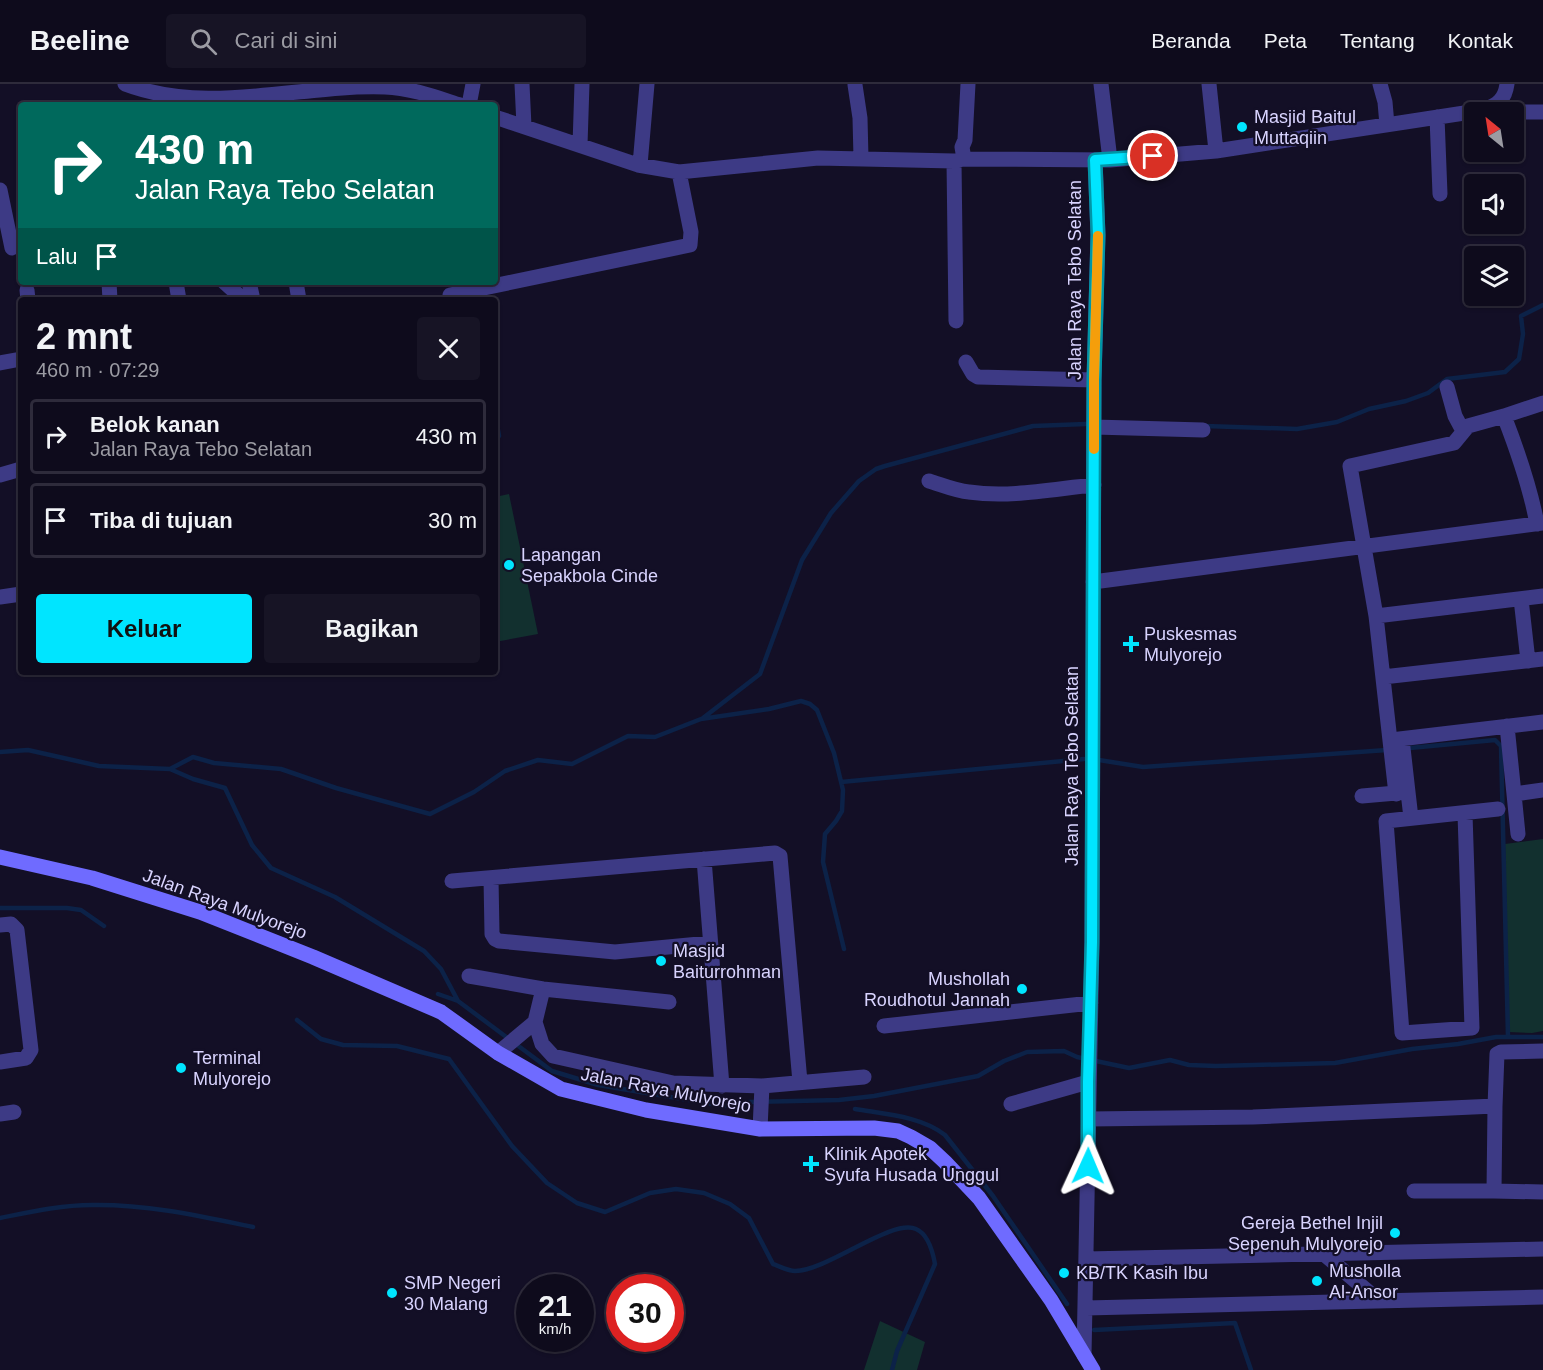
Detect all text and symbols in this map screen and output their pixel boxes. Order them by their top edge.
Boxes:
search box [166,14,586,68]
text: Beeline [30,25,130,56]
icon: search [187,25,220,58]
text: Cari di sini [235,28,337,53]
text: Beranda [1151,29,1231,52]
text: Peta [1264,29,1307,52]
text: Tentang [1340,29,1415,52]
text: Kontak [1448,29,1513,52]
north arrow [1464,102,1524,162]
map controls [1464,102,1524,306]
place label: Masjid Baitul Muttaqiin [1254,107,1356,148]
marker: Masjid Baitul Muttaqiin [1235,120,1249,134]
icon: right [36,126,114,204]
text: 430 m [135,126,254,173]
pin [1127,130,1178,181]
icon: arrive [1136,139,1169,172]
button: sound [1464,174,1524,234]
text: Jalan Raya Tebo Selatan [135,175,435,205]
street label: Jalan Raya Tebo Selatan [1065,180,1085,380]
icon: arrive [90,240,123,273]
text: Lalu [36,244,78,269]
button: layers [1464,246,1524,306]
text: 2 mnt [36,316,132,357]
button: close [417,317,480,380]
text: 460 m · 07:29 [36,359,159,381]
text: Belok kanan [90,412,220,437]
icon: right [39,420,72,453]
text: 430 m [416,424,477,449]
text: Jalan Raya Tebo Selatan [90,438,312,460]
icon: arrive [39,504,72,537]
text: Tiba di tujuan [90,508,233,533]
text: 30 m [428,508,477,533]
place label: Lapangan Sepakbola Cinde [521,545,658,586]
marker: Lapangan Sepakbola Cinde [502,558,516,572]
button: Keluar [36,594,252,663]
button: Bagikan [264,594,480,663]
place label: Puskesmas Mulyorejo [1144,624,1237,665]
marker: Puskesmas Mulyorejo [1122,635,1140,653]
street label: Jalan Raya Tebo Selatan [1062,666,1082,866]
street label: Jalan Raya Mulyorejo [140,865,310,943]
place label: Masjid Baiturrohman [673,941,781,982]
marker: Masjid Baiturrohman [654,954,668,968]
place label: Mushollah Roudhotul Jannah [864,969,1010,1010]
marker: Mushollah Roudhotul Jannah [1015,982,1029,996]
place label: Terminal Mulyorejo [193,1048,271,1089]
marker: Terminal Mulyorejo [174,1061,188,1075]
street label: Jalan Raya Mulyorejo [579,1064,753,1116]
position arrow [1056,1134,1120,1198]
place label: Klinik Apotek Syufa Husada Unggul [824,1144,999,1185]
marker: Klinik Apotek Syufa Husada Unggul [802,1155,820,1173]
place label: Gereja Bethel Injil Sepenuh Mulyorejo [1228,1213,1383,1254]
marker: Gereja Bethel Injil Sepenuh Mulyorejo [1388,1226,1402,1240]
place label: Musholla Al-Ansor [1329,1261,1402,1302]
place label: KB/TK Kasih Ibu [1076,1263,1208,1283]
marker: KB/TK Kasih Ibu [1057,1266,1071,1280]
place label: SMP Negeri 30 Malang [404,1273,501,1314]
speed limit sign: 30 [606,1274,684,1352]
marker: Musholla Al-Ansor [1310,1274,1324,1288]
marker: SMP Negeri 30 Malang [385,1286,399,1300]
text: 21 [538,1289,572,1322]
text: km/h [539,1320,571,1337]

